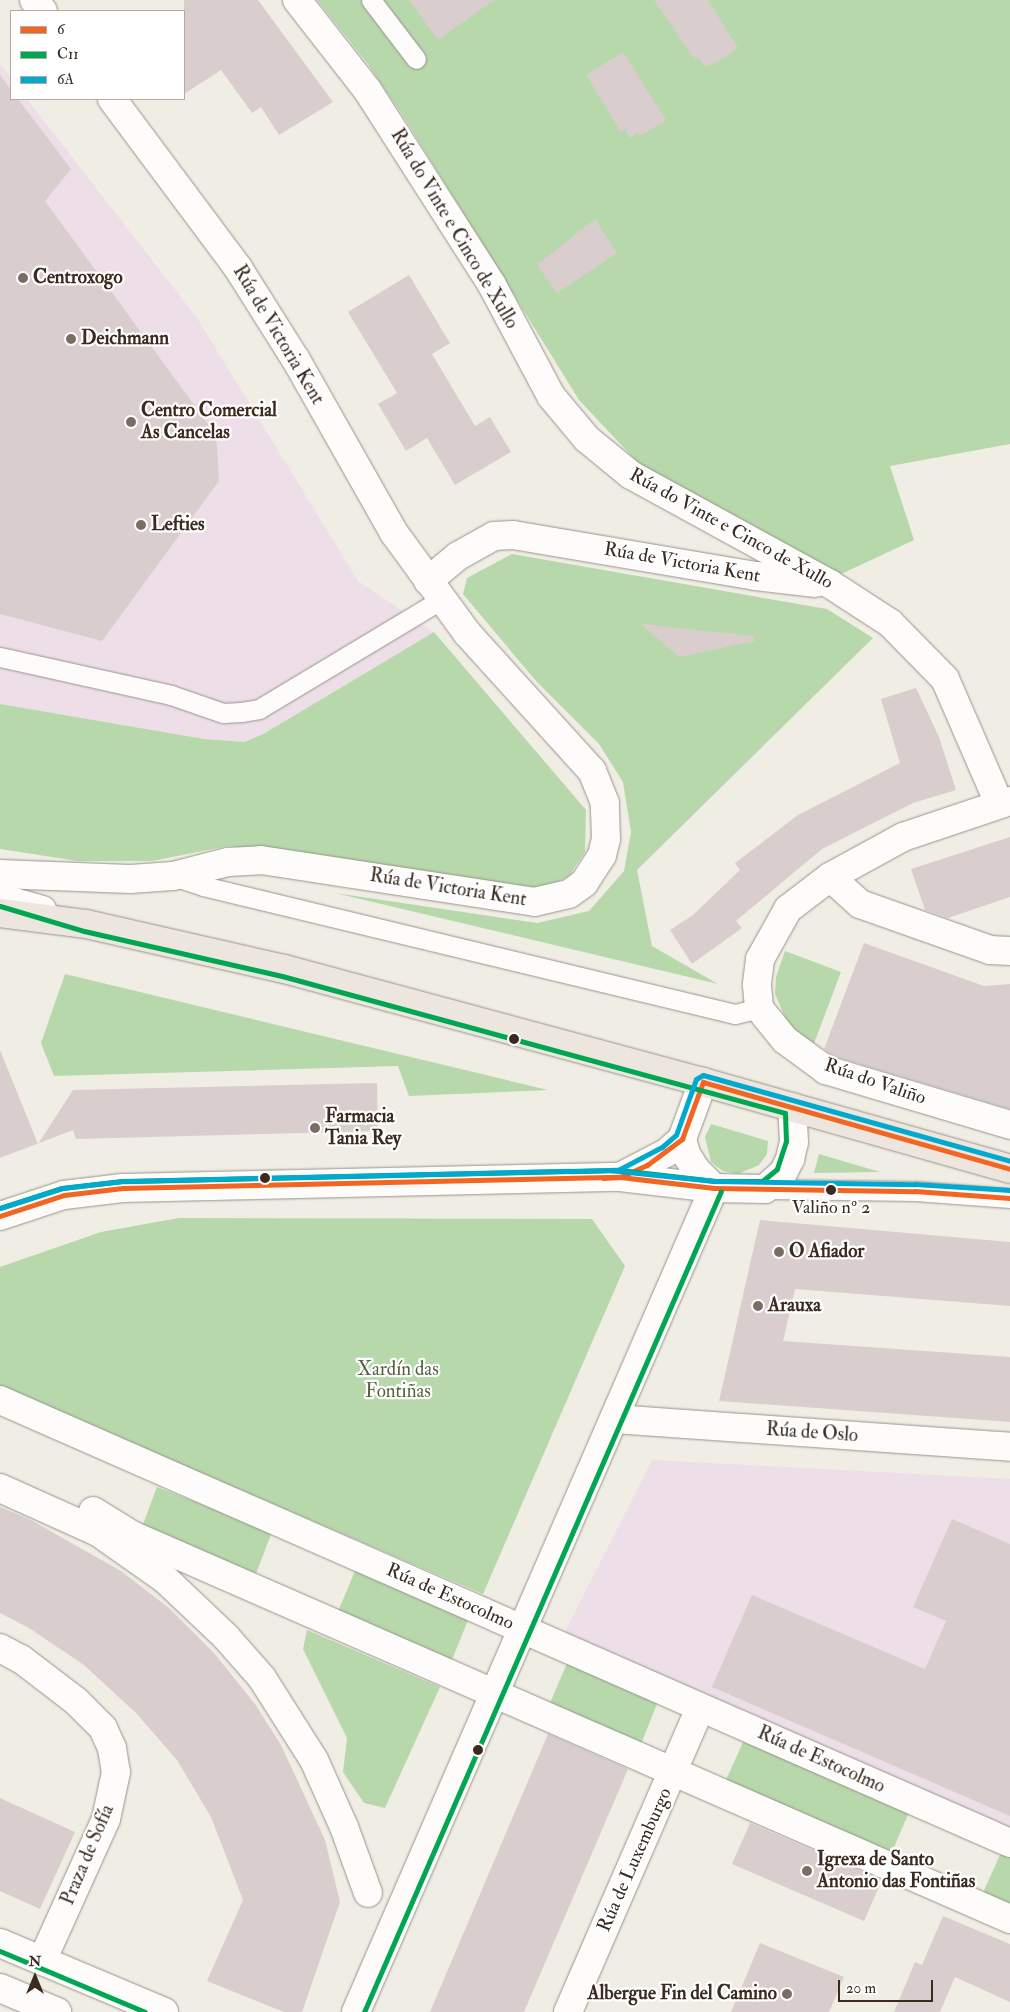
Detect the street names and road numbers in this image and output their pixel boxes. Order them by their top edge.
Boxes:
street label: Rúa do Vinte e Cinco de Xullo [385,125,523,333]
street label: Rúa de Victoria Kent [227,261,329,409]
street label: Rúa do Vinte e Cinco de Xullo [625,463,837,595]
street label: Rúa de Victoria Kent [602,538,762,588]
street label: Rúa de Victoria Kent [368,864,528,912]
street label: Rúa do Valiño [821,1054,929,1110]
street label: Rúa de Oslo [765,1418,859,1448]
street label: Rúa de Estocolmo [383,1559,517,1635]
street label: Rúa de Estocolmo [754,1722,888,1798]
street label: Rúa de Luxemburgo [593,1784,677,1936]
street label: Praza de Sofía [57,1801,119,1909]

